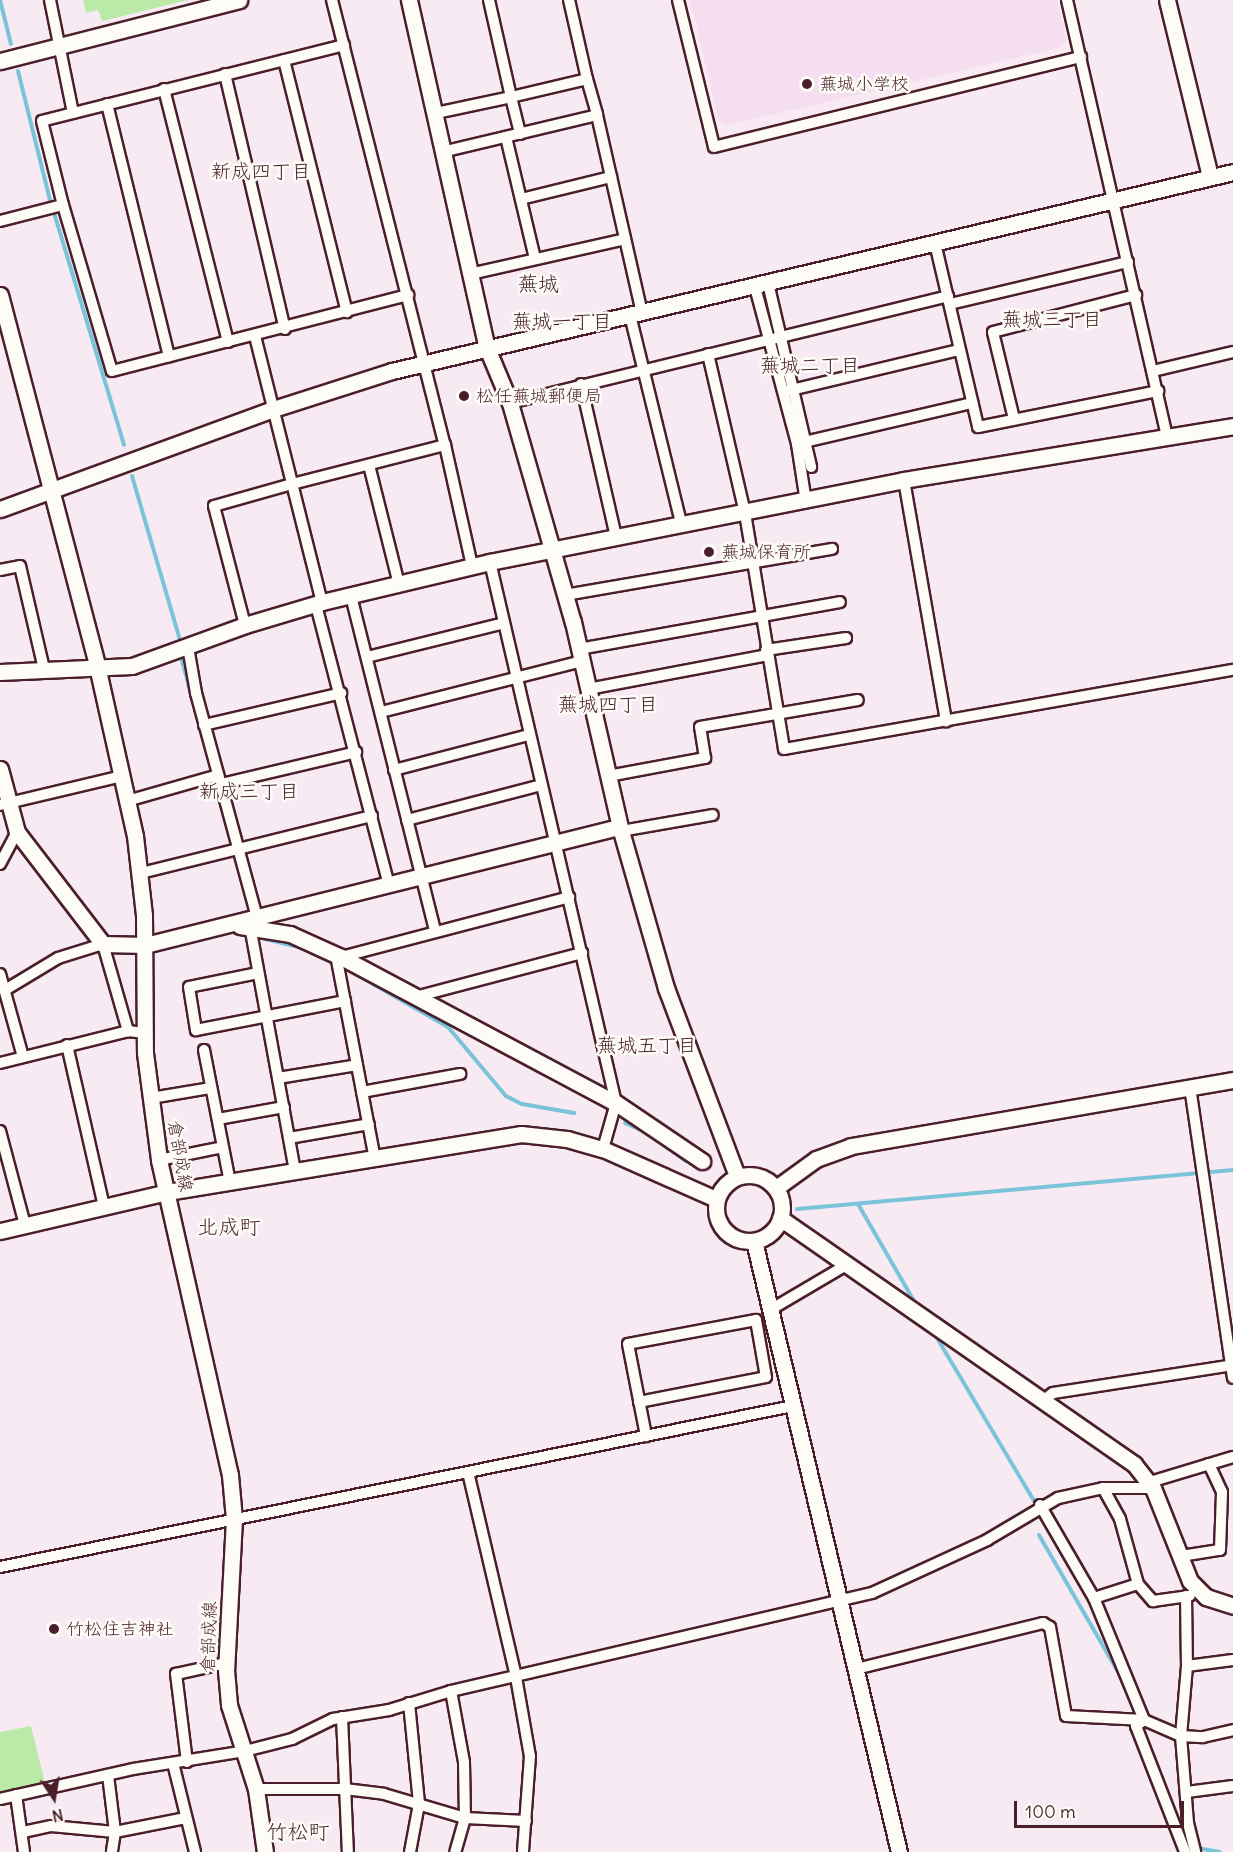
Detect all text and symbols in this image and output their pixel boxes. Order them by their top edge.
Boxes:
place label: 蕪城小学校 [819,73,909,95]
marker: 蕪城小学校 [800,77,814,91]
district label: 新成四丁目 [211,158,311,182]
district label: 蕪城 [517,271,559,297]
district label: 蕪城三丁目 [1002,306,1102,330]
district label: 蕪城一丁目 [512,308,612,332]
district label: 蕪城二丁目 [760,352,860,376]
place label: 松任蕪城郵便局 [476,385,602,407]
marker: 松任蕪城郵便局 [457,389,471,403]
place label: 蕪城保育所 [721,541,811,563]
marker: 蕪城保育所 [702,545,716,559]
district label: 蕪城四丁目 [558,691,658,715]
district label: 新成三丁目 [199,778,299,802]
district label: 蕪城五丁目 [597,1032,697,1056]
street label: 倉部成線 [163,1119,197,1193]
district label: 北成町 [198,1214,260,1240]
street label: 倉部成線 [197,1601,221,1673]
place label: 竹松住吉神社 [66,1618,174,1640]
marker: 竹松住吉神社 [47,1622,61,1636]
north arrow [24,1768,84,1828]
scale bar [1017,1789,1186,1827]
text: 100 m [1025,1800,1076,1823]
text: N [50,1805,65,1827]
district label: 竹松町 [267,1819,329,1845]

